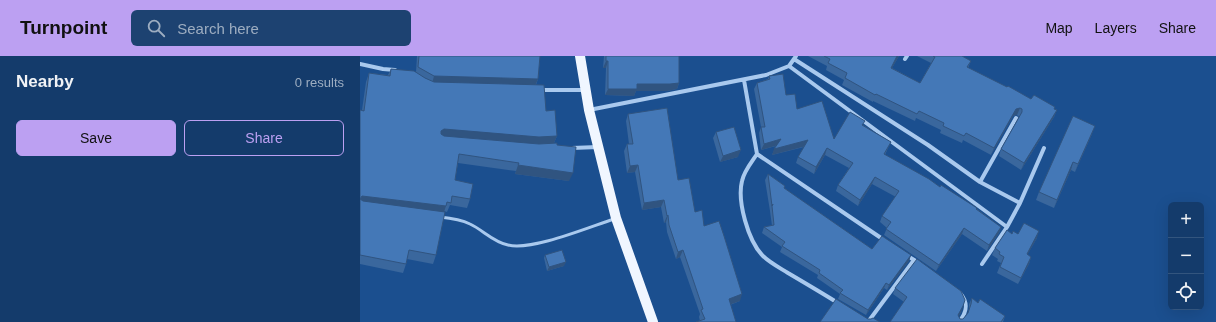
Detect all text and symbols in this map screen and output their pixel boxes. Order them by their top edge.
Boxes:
search box [131,10,411,46]
text: Turnpoint [20,17,107,38]
icon: search [145,17,167,39]
text: Search here [177,20,259,37]
text: Map [1045,20,1073,36]
text: Layers [1095,20,1137,36]
text: Share [1159,20,1196,36]
text: Nearby [16,72,74,91]
text: 0 results [295,75,344,90]
button: Save [16,120,176,156]
button: Share [184,120,344,156]
map controls [1168,202,1204,310]
button: + [1168,202,1204,238]
button: − [1168,238,1204,274]
button: locate [1168,274,1204,310]

